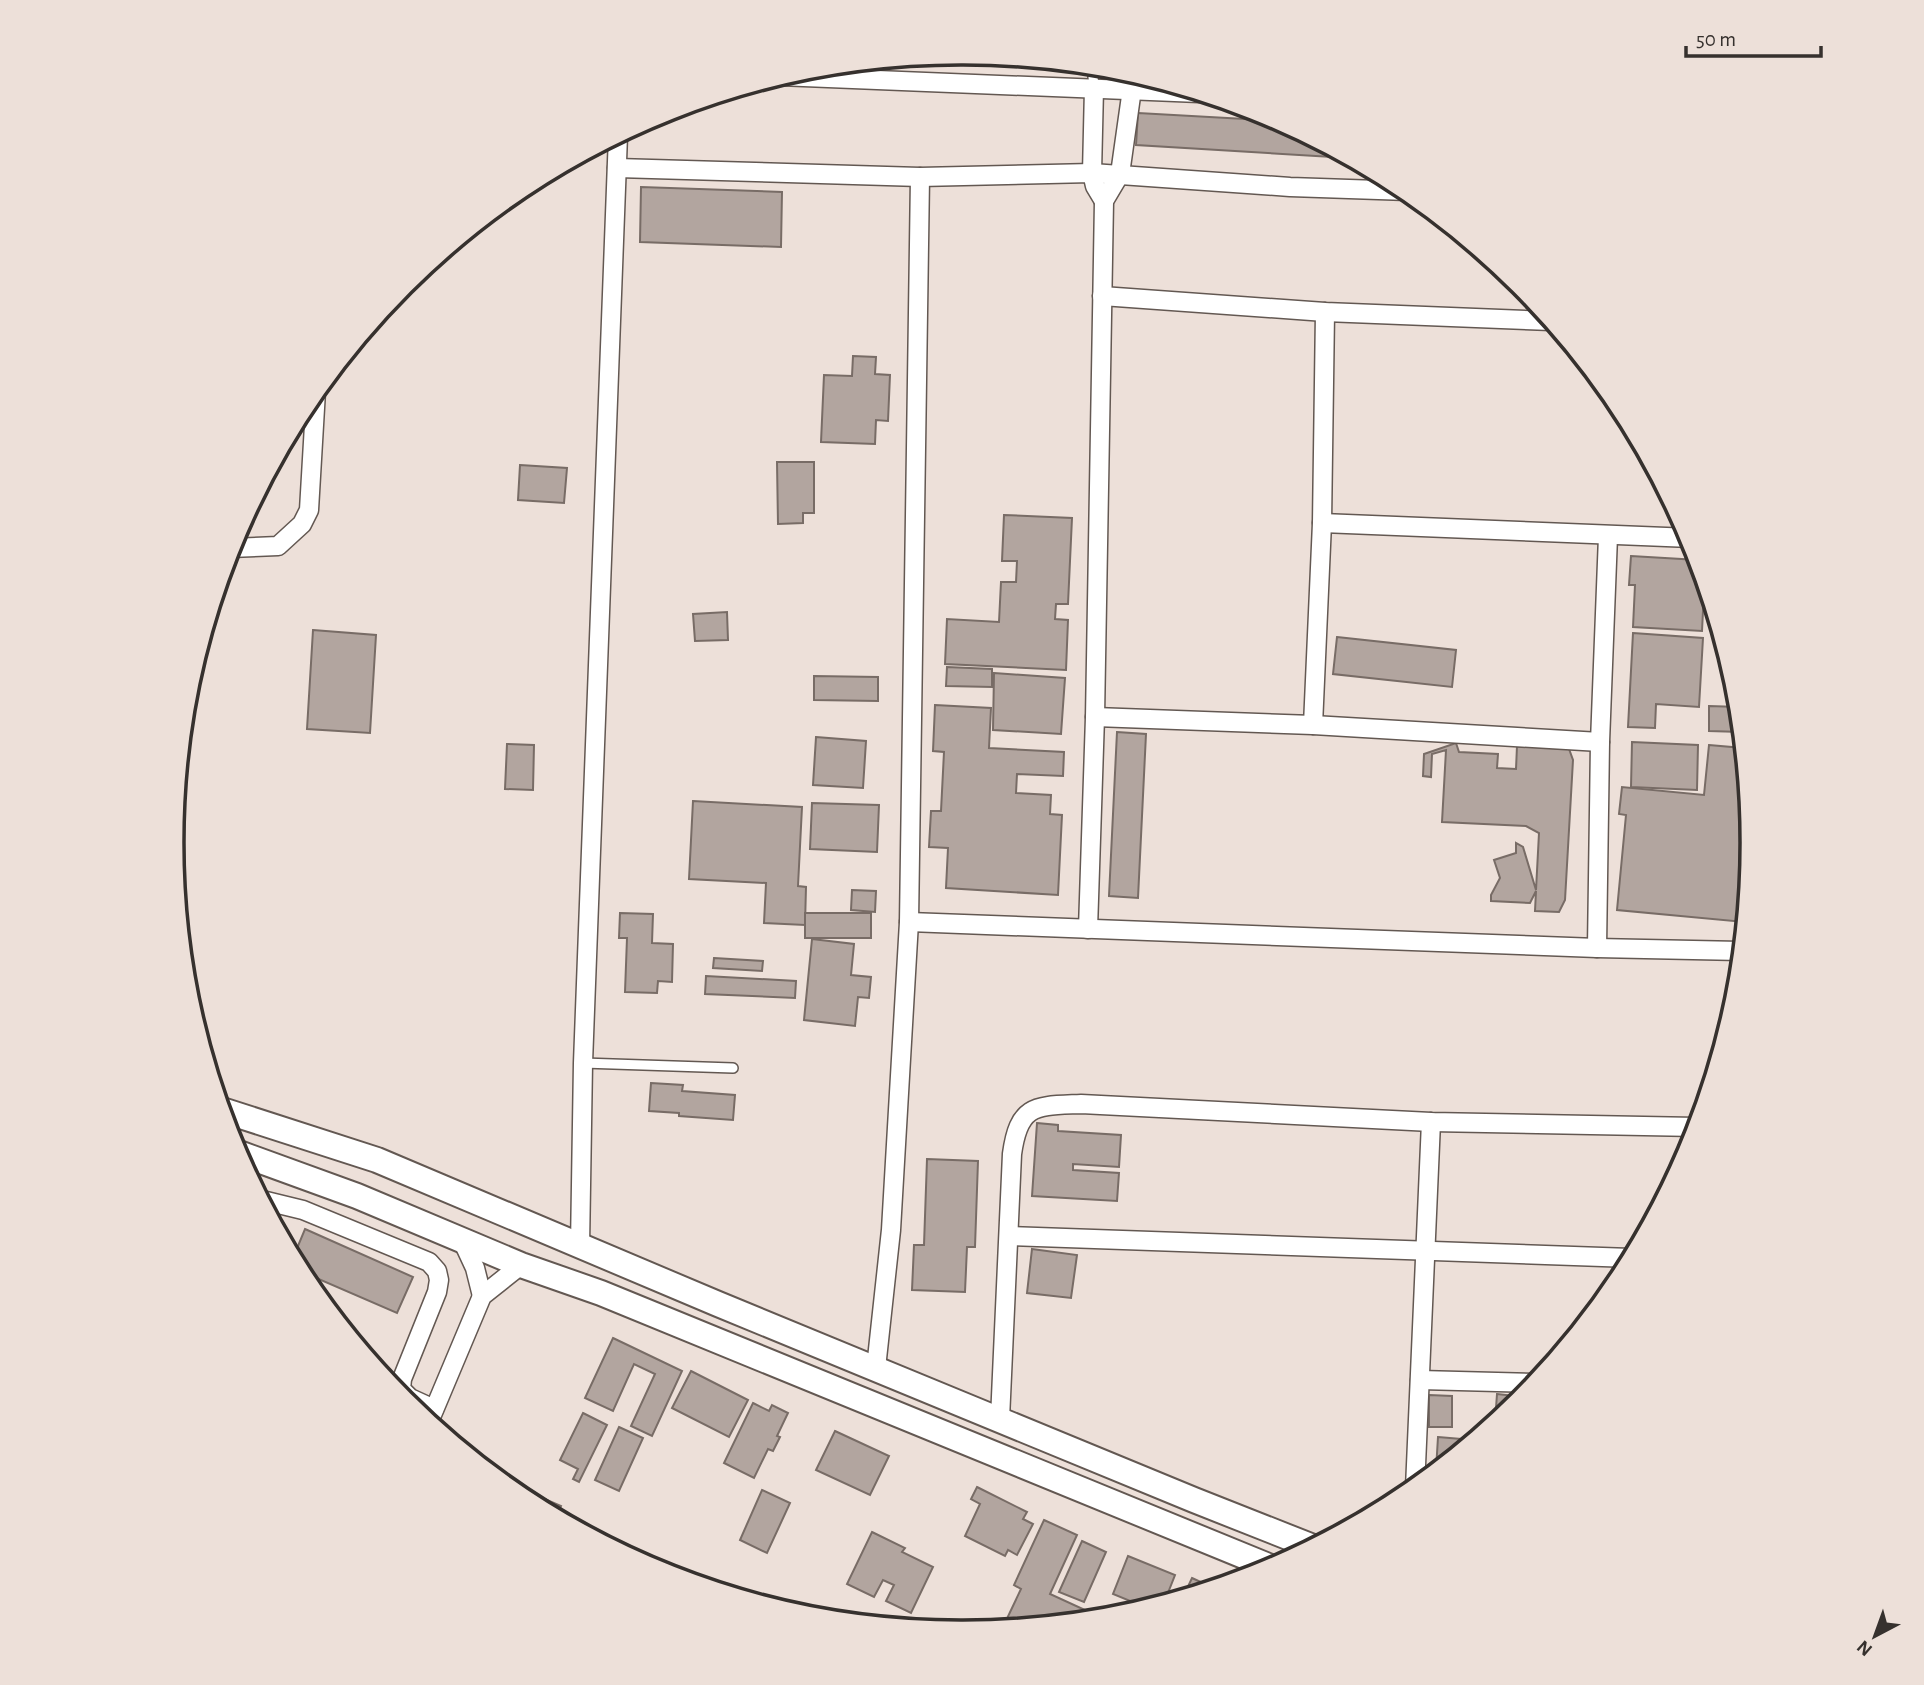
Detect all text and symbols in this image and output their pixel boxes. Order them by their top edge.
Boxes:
scale bar [1686,14,1821,58]
text: 50 m [1696,29,1736,50]
north arrow [1840,1601,1910,1671]
text: N [1854,1636,1876,1659]

